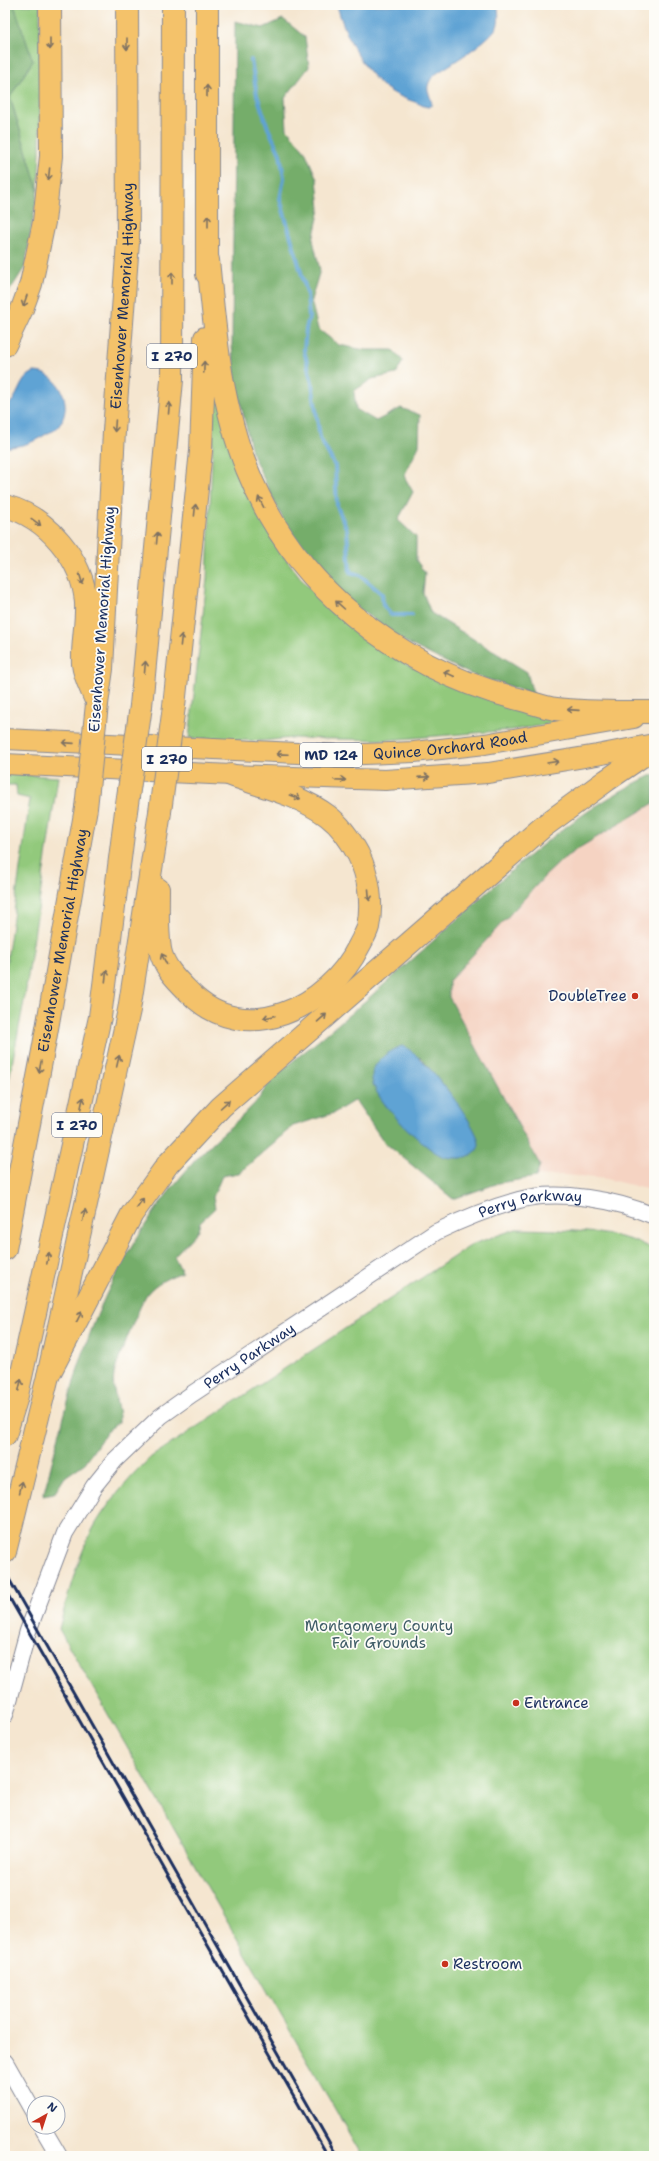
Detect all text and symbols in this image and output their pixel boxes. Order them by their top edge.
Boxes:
one-way arrow [46,37,54,50]
one-way arrow [123,37,131,50]
one-way arrow [203,85,211,98]
one-way arrow [45,167,53,180]
street label: Eisenhower Memorial Highway [106,183,138,410]
one-way arrow [204,215,212,228]
one-way arrow [168,272,176,285]
one-way arrow [21,295,28,308]
road number: I 270 [147,344,197,368]
one-way arrow [200,361,208,374]
one-way arrow [166,402,173,415]
one-way arrow [111,419,118,432]
one-way arrow [257,496,265,508]
one-way arrow [191,504,198,517]
street label: Eisenhower Memorial Highway [84,505,120,733]
one-way arrow [31,518,42,526]
one-way arrow [153,532,161,545]
one-way arrow [78,572,85,585]
one-way arrow [335,600,345,609]
one-way arrow [177,634,185,647]
one-way arrow [141,661,148,674]
one-way arrow [443,670,455,677]
one-way arrow [567,706,580,713]
street label: Quince Orchard Road [373,727,529,764]
one-way arrow [62,739,75,746]
road number: MD 124 [300,743,362,767]
road number: I 270 [142,747,192,771]
one-way arrow [276,750,289,758]
one-way arrow [546,758,559,766]
one-way arrow [417,774,430,781]
one-way arrow [333,776,346,783]
one-way arrow [288,794,300,802]
street label: Eisenhower Memorial Highway [33,827,92,1054]
one-way arrow [366,888,373,901]
one-way arrow [160,954,167,966]
one-way arrow [102,970,110,983]
place label: DoubleTree [548,986,627,1006]
marker: DoubleTree [630,991,640,1001]
one-way arrow [263,1014,276,1022]
one-way arrow [317,1014,327,1023]
one-way arrow [114,1055,122,1068]
one-way arrow [36,1061,44,1074]
one-way arrow [78,1097,86,1110]
one-way arrow [219,1100,229,1109]
road number: I 270 [52,1113,102,1137]
street label: Perry Parkway [476,1185,583,1223]
one-way arrow [136,1197,144,1208]
one-way arrow [80,1209,88,1222]
one-way arrow [44,1251,52,1264]
one-way arrow [75,1311,83,1323]
street label: Perry Parkway [200,1318,299,1394]
one-way arrow [16,1378,24,1391]
one-way arrow [17,1481,25,1494]
park label: Montgomery County Fair Grounds [305,1616,453,1653]
place label: Entrance [524,1693,589,1713]
marker: Entrance [511,1698,521,1708]
place label: Restroom [453,1954,522,1974]
marker: Restroom [440,1959,450,1969]
north arrow [26,2095,66,2135]
text: N [44,2099,60,2116]

